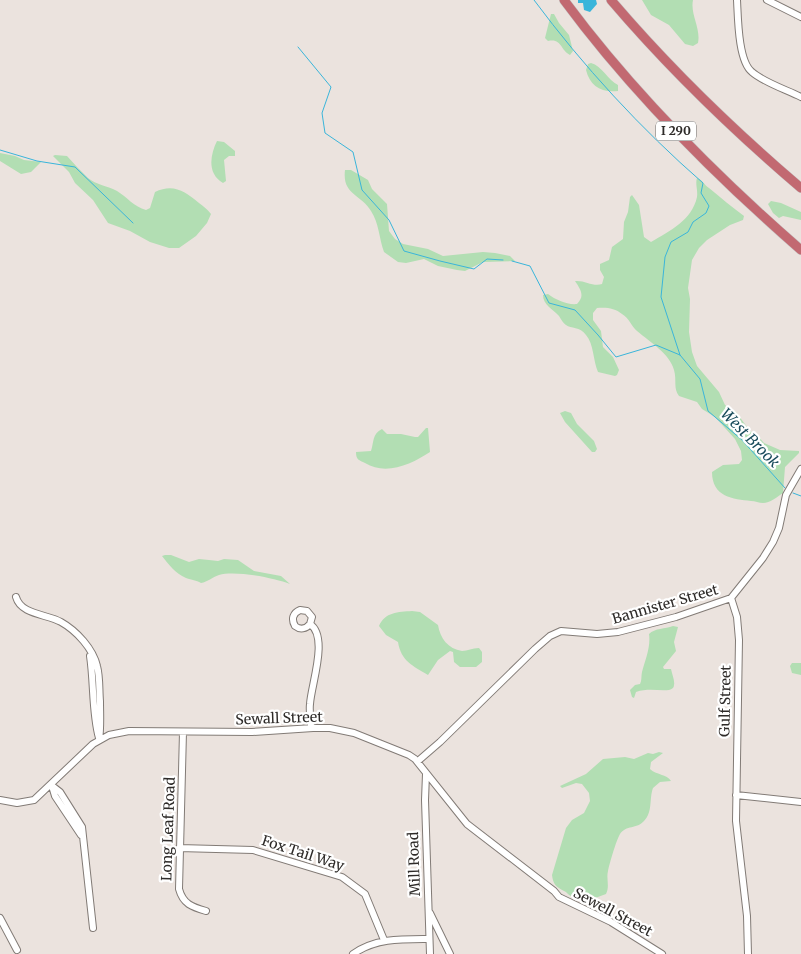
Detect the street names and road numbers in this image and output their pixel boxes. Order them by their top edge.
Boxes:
road number: I 290 [656,122,696,140]
street label: Bannister Street [610,580,721,628]
street label: Gulf Street [715,664,735,737]
street label: Sewall Street [235,707,324,729]
street label: Long Leaf Road [157,776,179,881]
street label: Fox Tail Way [260,831,347,875]
street label: Mill Road [404,831,424,896]
street label: Sewell Street [570,884,656,941]

